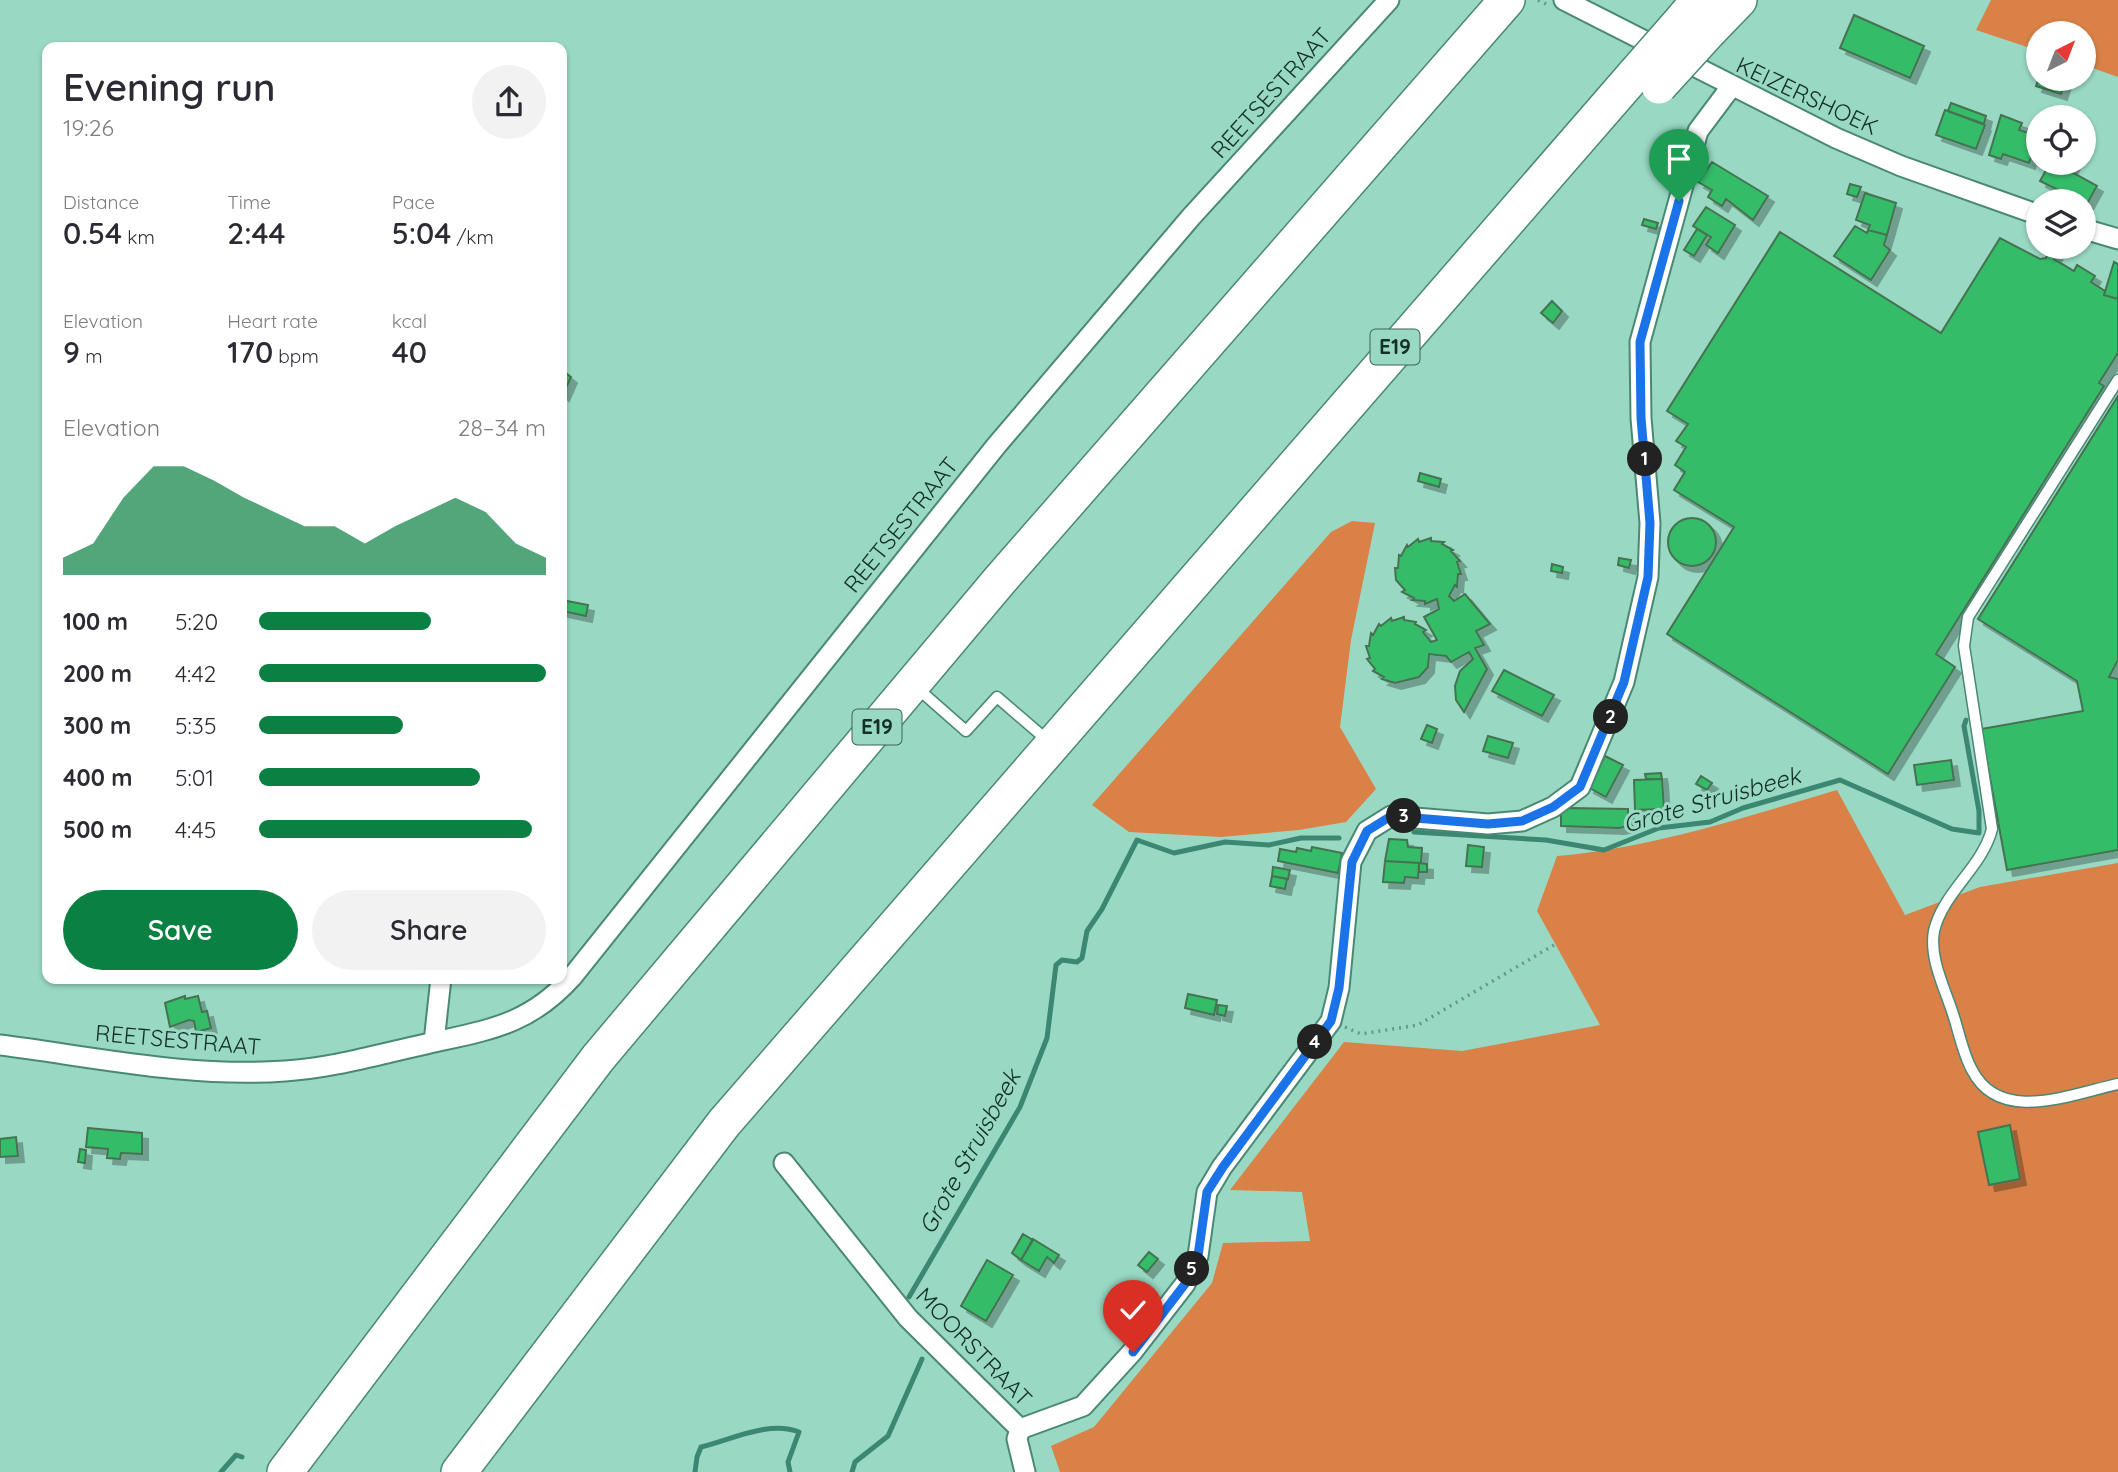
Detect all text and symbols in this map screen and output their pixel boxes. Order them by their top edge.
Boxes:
street label: REETSESTRAAT [1204,21,1337,164]
north arrow [2026,21,2096,91]
map controls [2026,21,2096,259]
street label: KEIZERSHOEK [1732,50,1883,141]
text: Evening run [63,63,276,111]
button: share [472,65,546,139]
button: locate [2026,105,2096,175]
text: 19:26 [63,113,114,142]
pin [1649,129,1709,201]
icon: arrive [1660,140,1698,178]
button: layers [2026,189,2096,259]
text: Distance [63,190,139,214]
text: Time [227,190,271,214]
text: Pace [392,190,435,214]
text: 0.54 [63,214,122,252]
text: 2:44 [227,214,286,252]
text: 5:04 [392,214,451,252]
text: km [122,225,155,249]
text: /km [451,225,494,249]
text: Elevation [63,309,143,333]
text: Heart rate [227,309,318,333]
text: kcal [392,309,427,333]
road number: E19 [1370,330,1420,364]
text: 9 [63,333,80,371]
text: 170 [227,333,273,371]
text: 40 [392,333,427,371]
text: m [80,344,102,368]
text: bpm [273,344,319,368]
text: Elevation [63,413,160,442]
text: 28–34 m [458,413,546,442]
pin: 1 [1628,442,1662,476]
text: 1 [1641,446,1648,470]
street label: REETSESTRAAT [837,451,964,598]
text: 100 m [63,607,128,636]
text: 5:20 [175,607,218,636]
text: 200 m [63,659,132,688]
text: 4:42 [175,659,216,688]
pin: 2 [1594,700,1628,734]
text: 2 [1605,704,1616,728]
road number: E19 [852,710,902,744]
text: 300 m [63,711,131,740]
text: 5:35 [175,711,216,740]
water label: Grote Struisbeek [1619,759,1806,839]
text: 400 m [63,763,132,792]
text: 5:01 [175,763,214,792]
pin: 3 [1386,798,1422,834]
text: 3 [1398,803,1409,827]
text: 500 m [63,815,132,844]
text: 4:45 [175,815,216,844]
button: Save [63,890,298,970]
button: Share [312,890,546,970]
street label: REETSESTRAAT [94,1018,262,1061]
pin: 4 [1298,1024,1332,1060]
text: 4 [1309,1029,1320,1053]
water label: Grote Struisbeek [912,1062,1028,1239]
pin: 5 [1174,1252,1210,1286]
text: 5 [1186,1256,1197,1280]
pin [1103,1280,1163,1352]
street label: MOORSTRAAT [910,1281,1038,1412]
icon: check [1114,1291,1152,1329]

